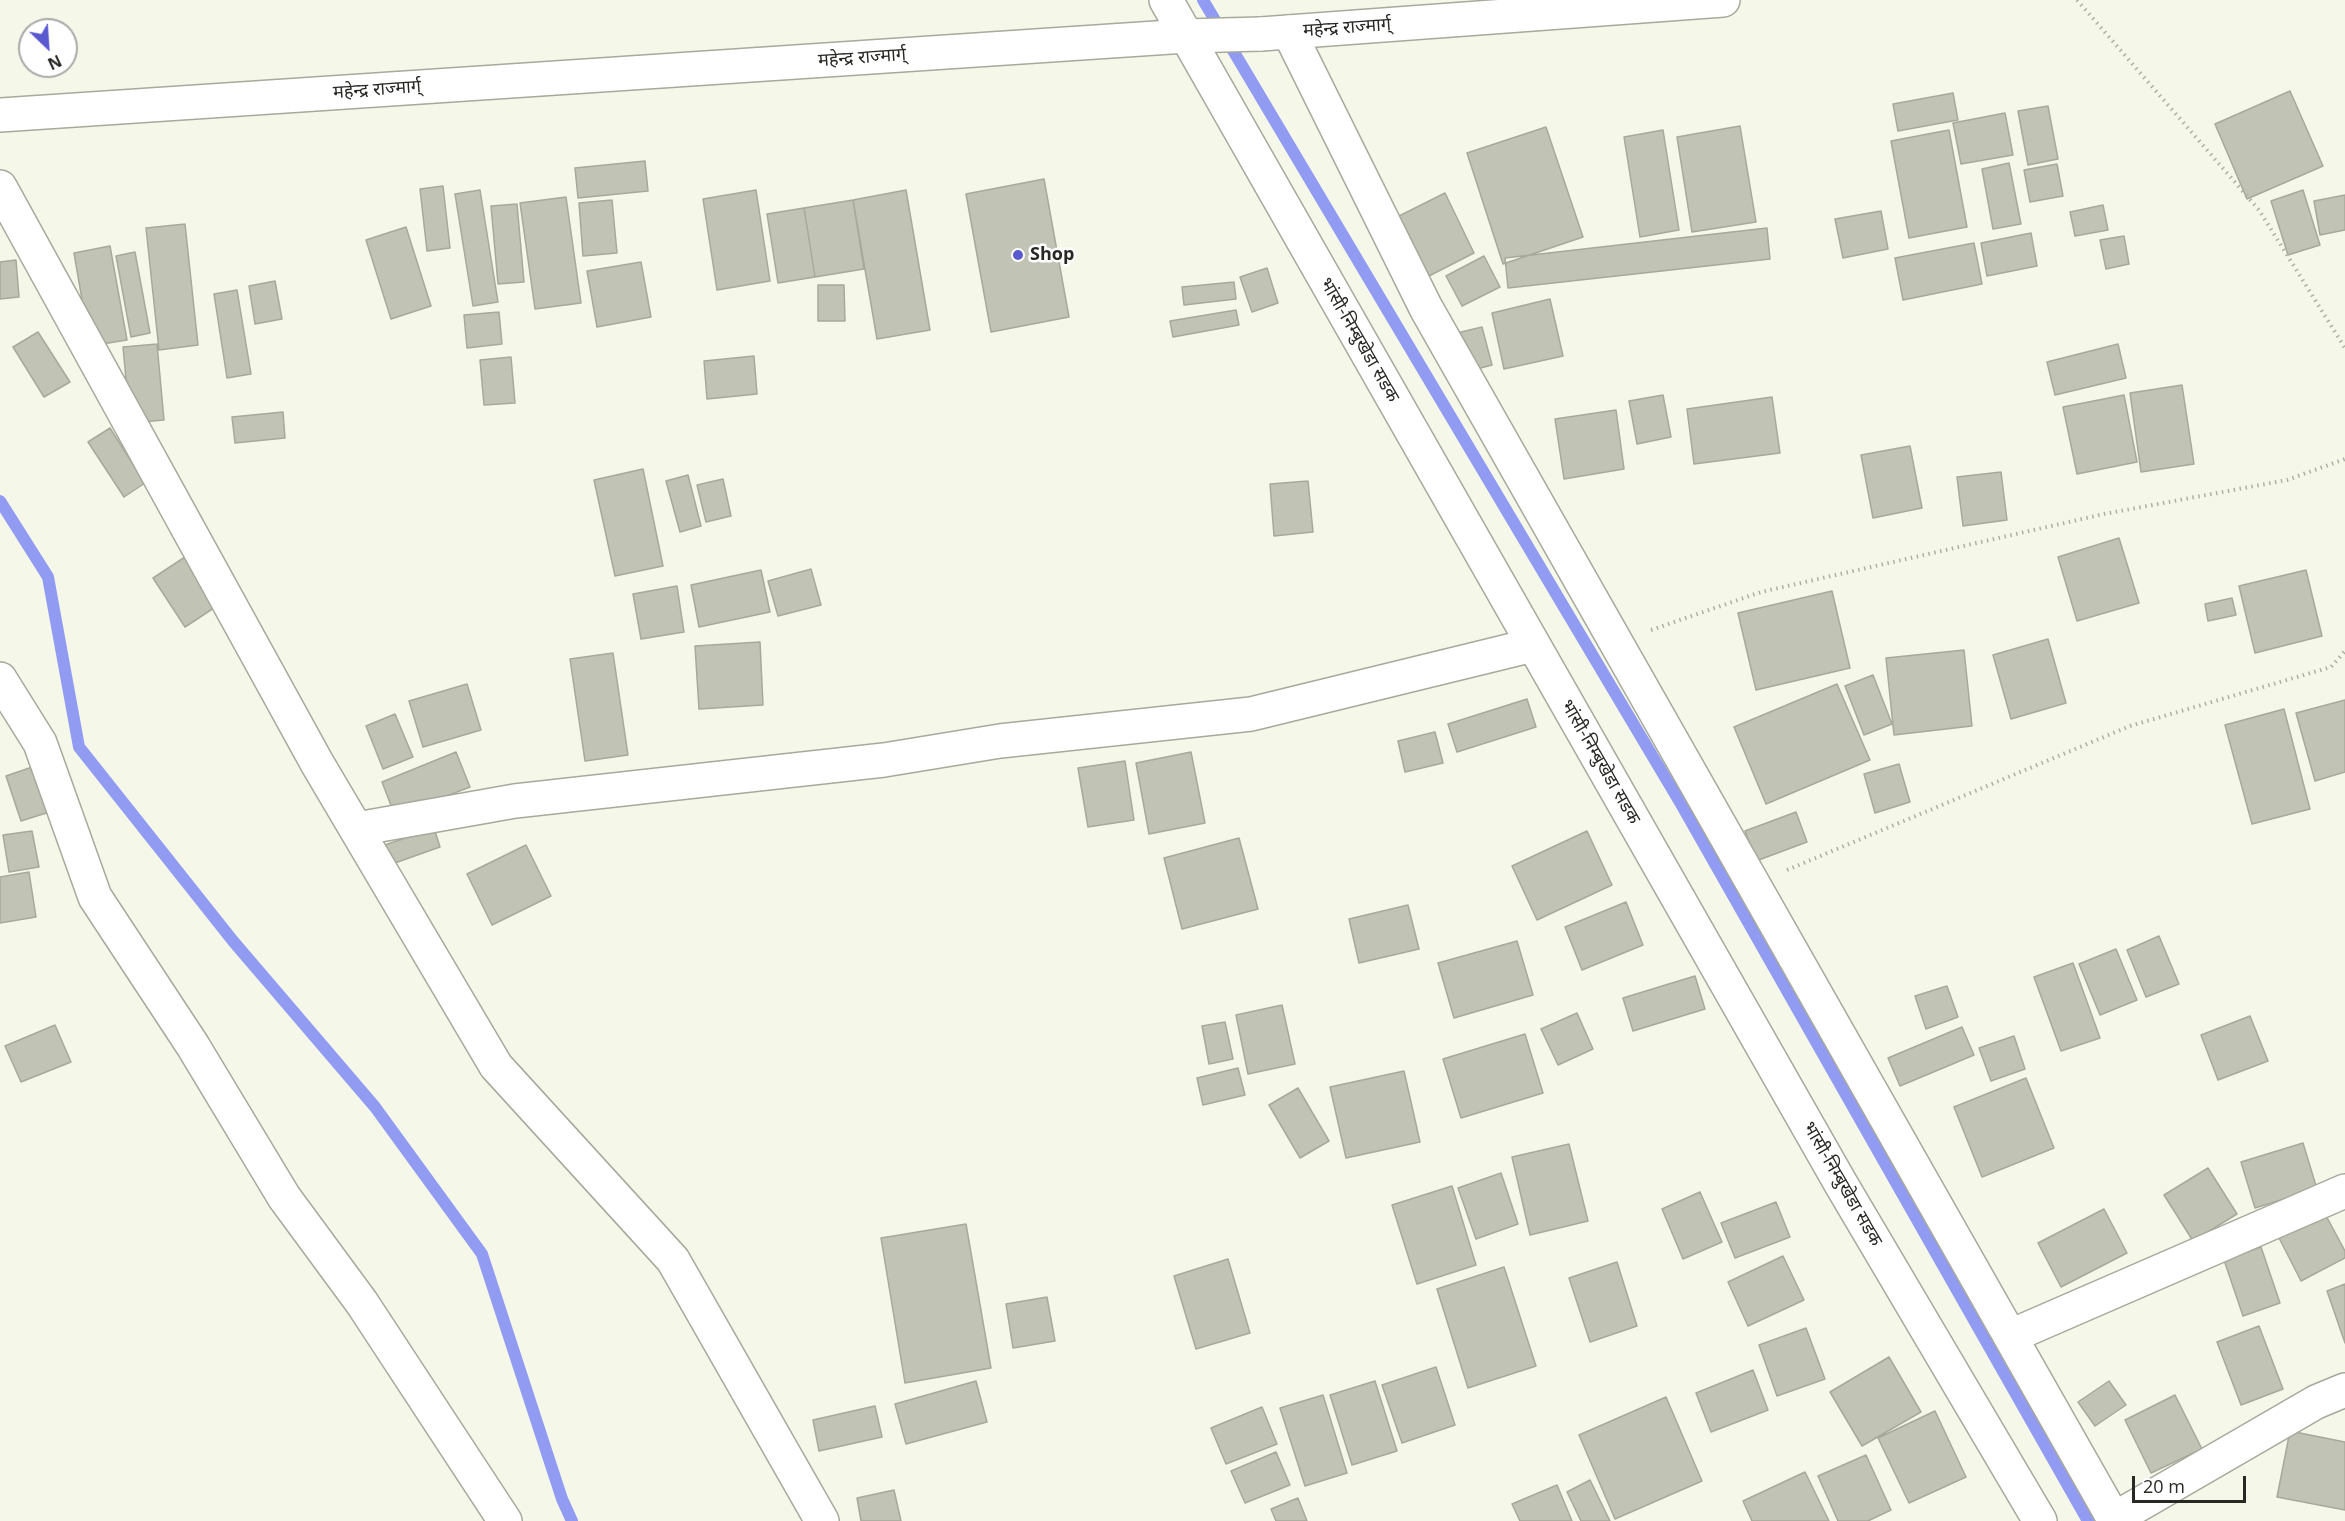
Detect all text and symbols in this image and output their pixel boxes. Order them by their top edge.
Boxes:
street label: महेन्द्र राज्मार्ग् [1302,14,1392,42]
north arrow [18,18,78,78]
street label: महेन्द्र राज्मार्ग् [817,44,907,72]
text: N [44,50,65,75]
street label: महेन्द्र राज्मार्ग् [332,76,422,104]
place label: Shop [1030,244,1074,266]
marker: Shop [1011,248,1025,262]
street label: भांसी-निम्बुखेडा सडक [1315,274,1403,406]
street label: भांसी-निम्बुखेडा सडक [1556,696,1644,828]
street label: भांसी-निम्बुखेडा सडक [1798,1118,1886,1250]
scale bar [2135,1464,2249,1502]
text: 20 m [2143,1474,2185,1498]

